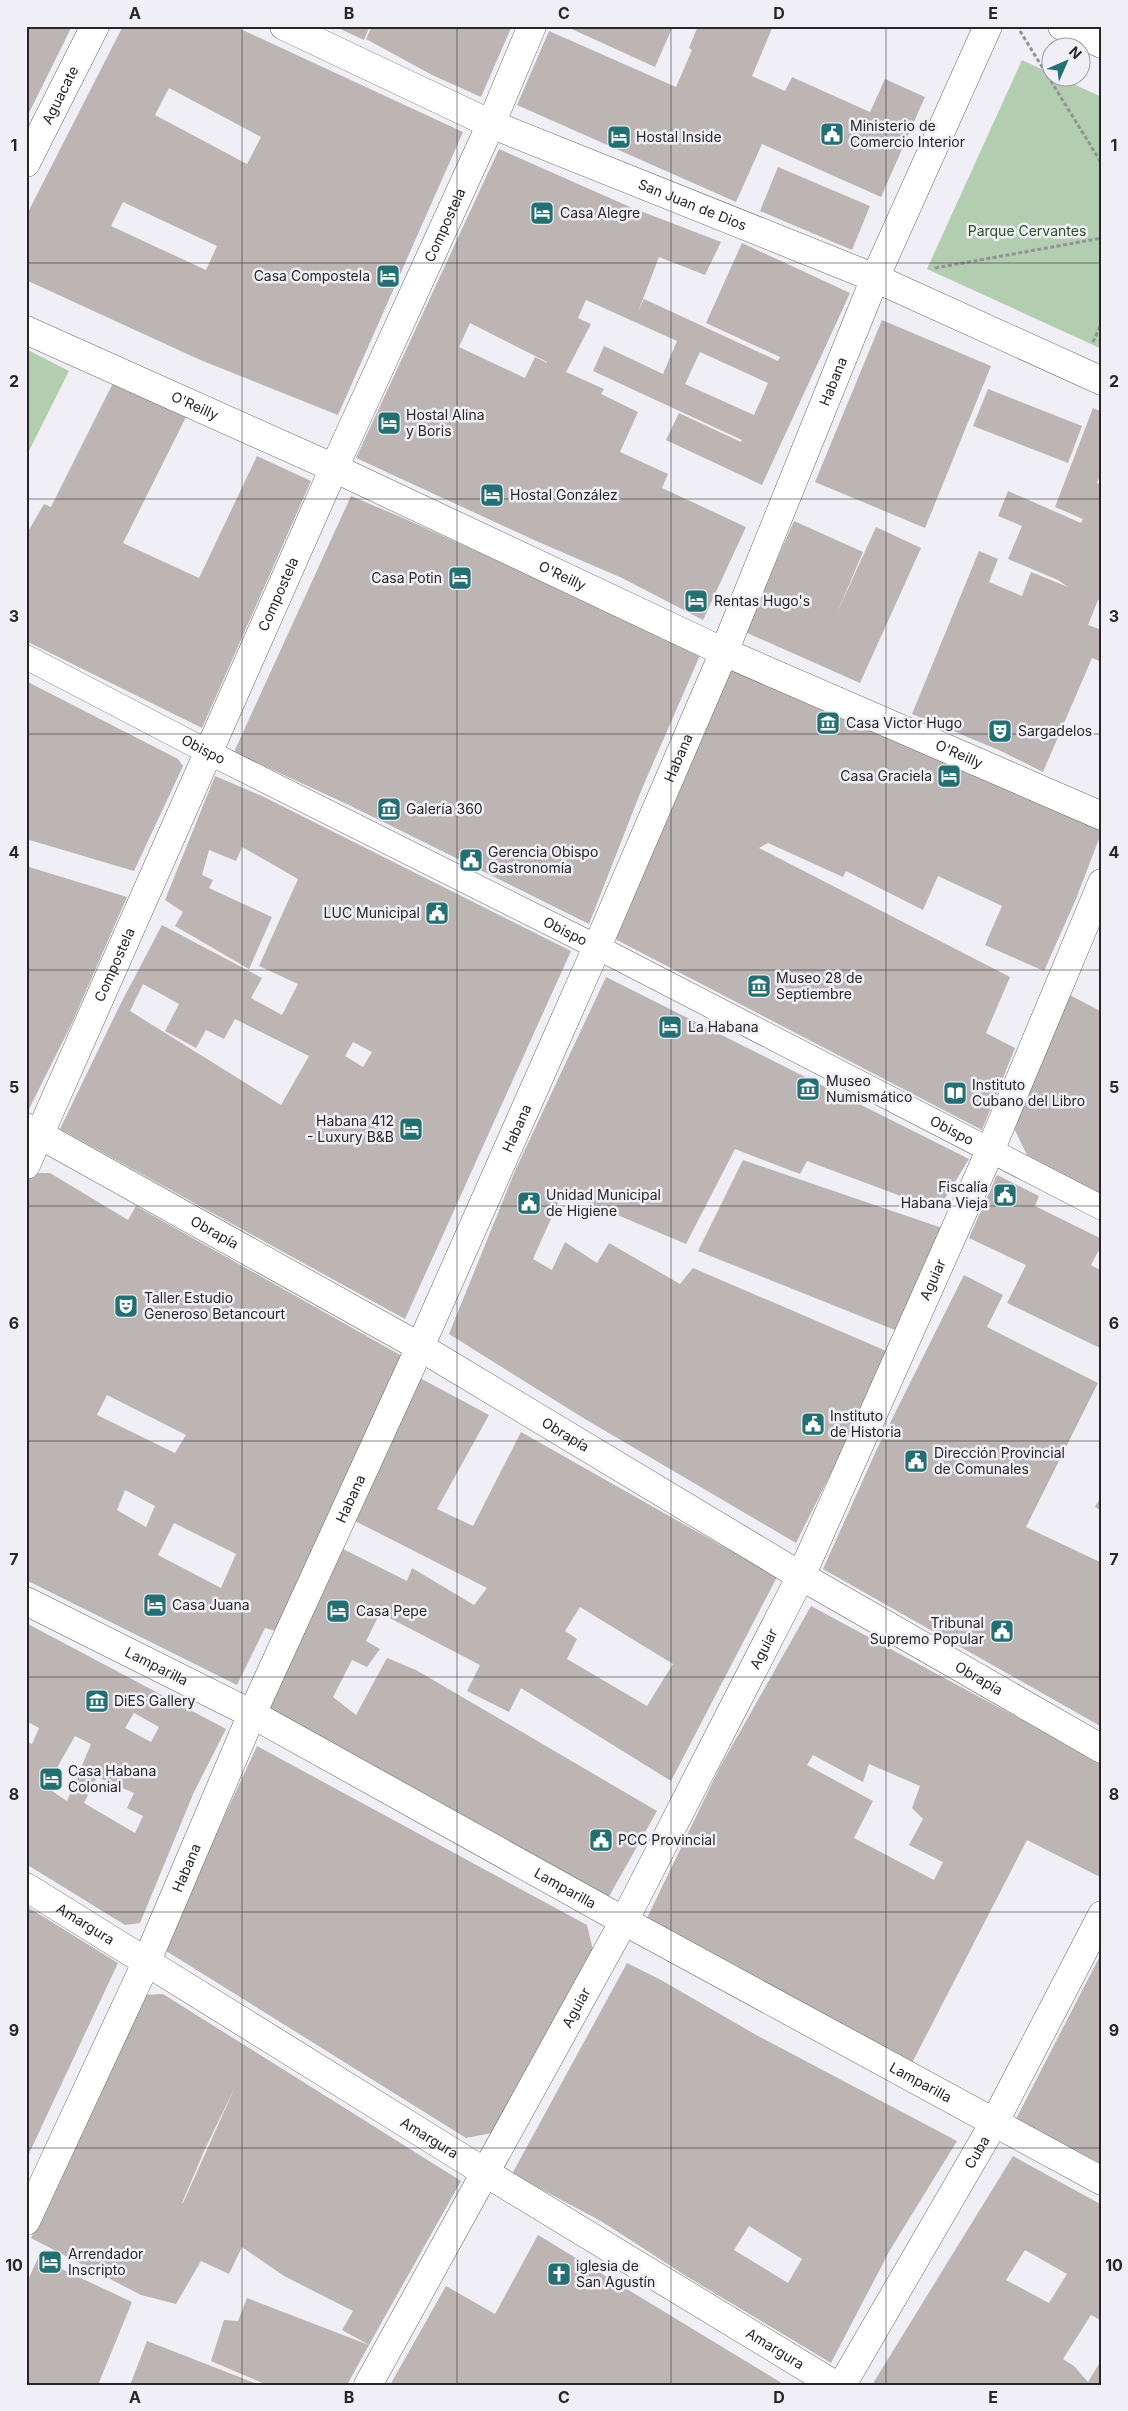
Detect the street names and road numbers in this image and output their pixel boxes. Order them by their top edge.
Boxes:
street label: Aguacate [38,63,82,127]
street label: San Juan de Dios [636,175,749,234]
street label: Compostela [420,185,469,264]
street label: Habana [815,355,850,408]
street label: O'Reilly [169,387,221,423]
street label: Compostela [254,554,302,634]
street label: O'Reilly [536,557,589,594]
street label: Obispo [179,731,228,767]
street label: Habana [660,731,696,785]
street label: O'Reilly [933,736,986,771]
street label: Obispo [541,913,590,949]
street label: Compostela [90,925,138,1004]
street label: Habana [498,1101,534,1155]
street label: Obispo [927,1112,977,1148]
street label: Obrapía [188,1212,242,1252]
street label: Aguiar [916,1256,949,1303]
street label: Obrapía [539,1413,593,1455]
street label: Habana [332,1472,368,1525]
street label: Aguiar [746,1625,781,1672]
street label: Lamparilla [123,1643,191,1689]
street label: Obrapía [952,1657,1006,1698]
street label: Habana [168,1841,204,1894]
street label: Lamparilla [531,1864,599,1912]
street label: Amargura [54,1899,118,1948]
street label: Aguiar [558,1984,594,2030]
street label: Lamparilla [887,2058,955,2106]
street label: Amargura [398,2113,462,2162]
street label: Cuba [960,2133,993,2172]
street label: Amargura [743,2324,808,2372]

